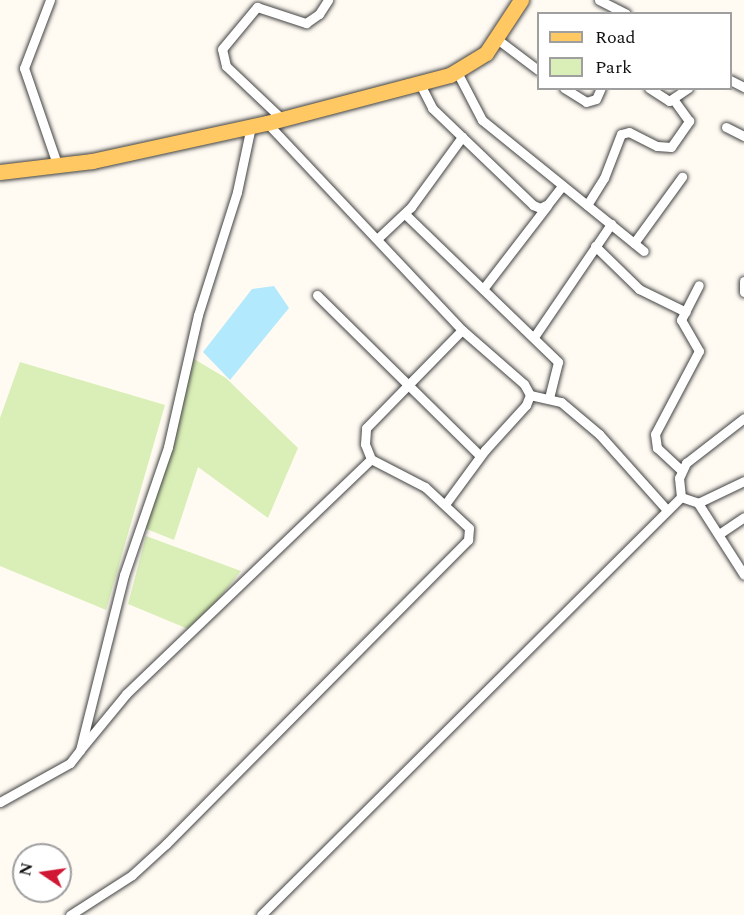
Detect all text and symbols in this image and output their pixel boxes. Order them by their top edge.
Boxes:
legend [537,12,732,90]
text: Road [595,24,636,51]
text: Park [595,54,632,81]
north arrow [12,843,72,903]
text: N [13,860,40,878]

